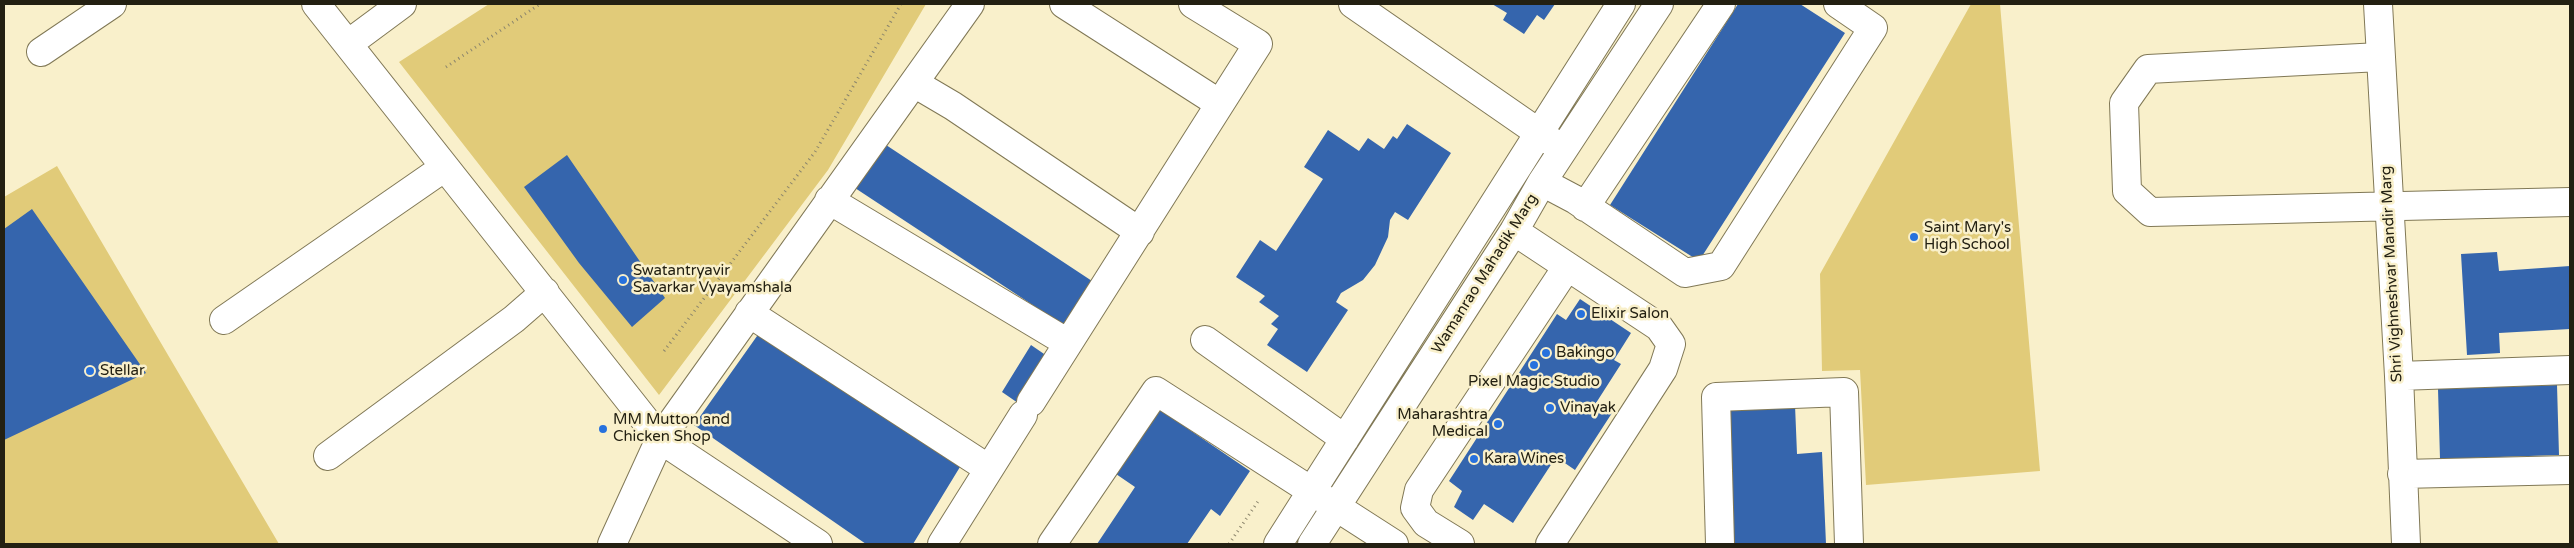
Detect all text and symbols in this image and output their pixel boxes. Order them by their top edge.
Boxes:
street label: Shri Vighneshvar Mandir Marg [2377,165,2407,383]
street label: Wamanrao Mahadik Marg [1428,191,1542,357]
place label: Saint Mary's High School [1924,219,2011,254]
marker: Saint Mary's High School [1908,231,1920,243]
place label: Swatantryavir Savarkar Vyayamshala [633,262,792,297]
marker: Swatantryavir Savarkar Vyayamshala [617,274,629,286]
place label: Elixir Salon [1591,305,1669,323]
marker: Elixir Salon [1575,308,1587,320]
place label: Bakingo [1556,344,1614,362]
marker: Bakingo [1540,347,1552,359]
marker: Pixel Magic Studio [1528,359,1540,371]
place label: Stellar [100,362,145,380]
marker: Stellar [84,365,96,377]
place label: Pixel Magic Studio [1468,373,1600,391]
place label: Vinayak [1560,399,1616,417]
marker: Vinayak [1544,402,1556,414]
place label: Maharashtra Medical [1397,406,1488,441]
place label: MM Mutton and Chicken Shop [613,411,730,446]
marker: Maharashtra Medical [1492,418,1504,430]
marker: MM Mutton and Chicken Shop [597,423,609,435]
place label: Kara Wines [1484,450,1564,468]
marker: Kara Wines [1468,453,1480,465]

